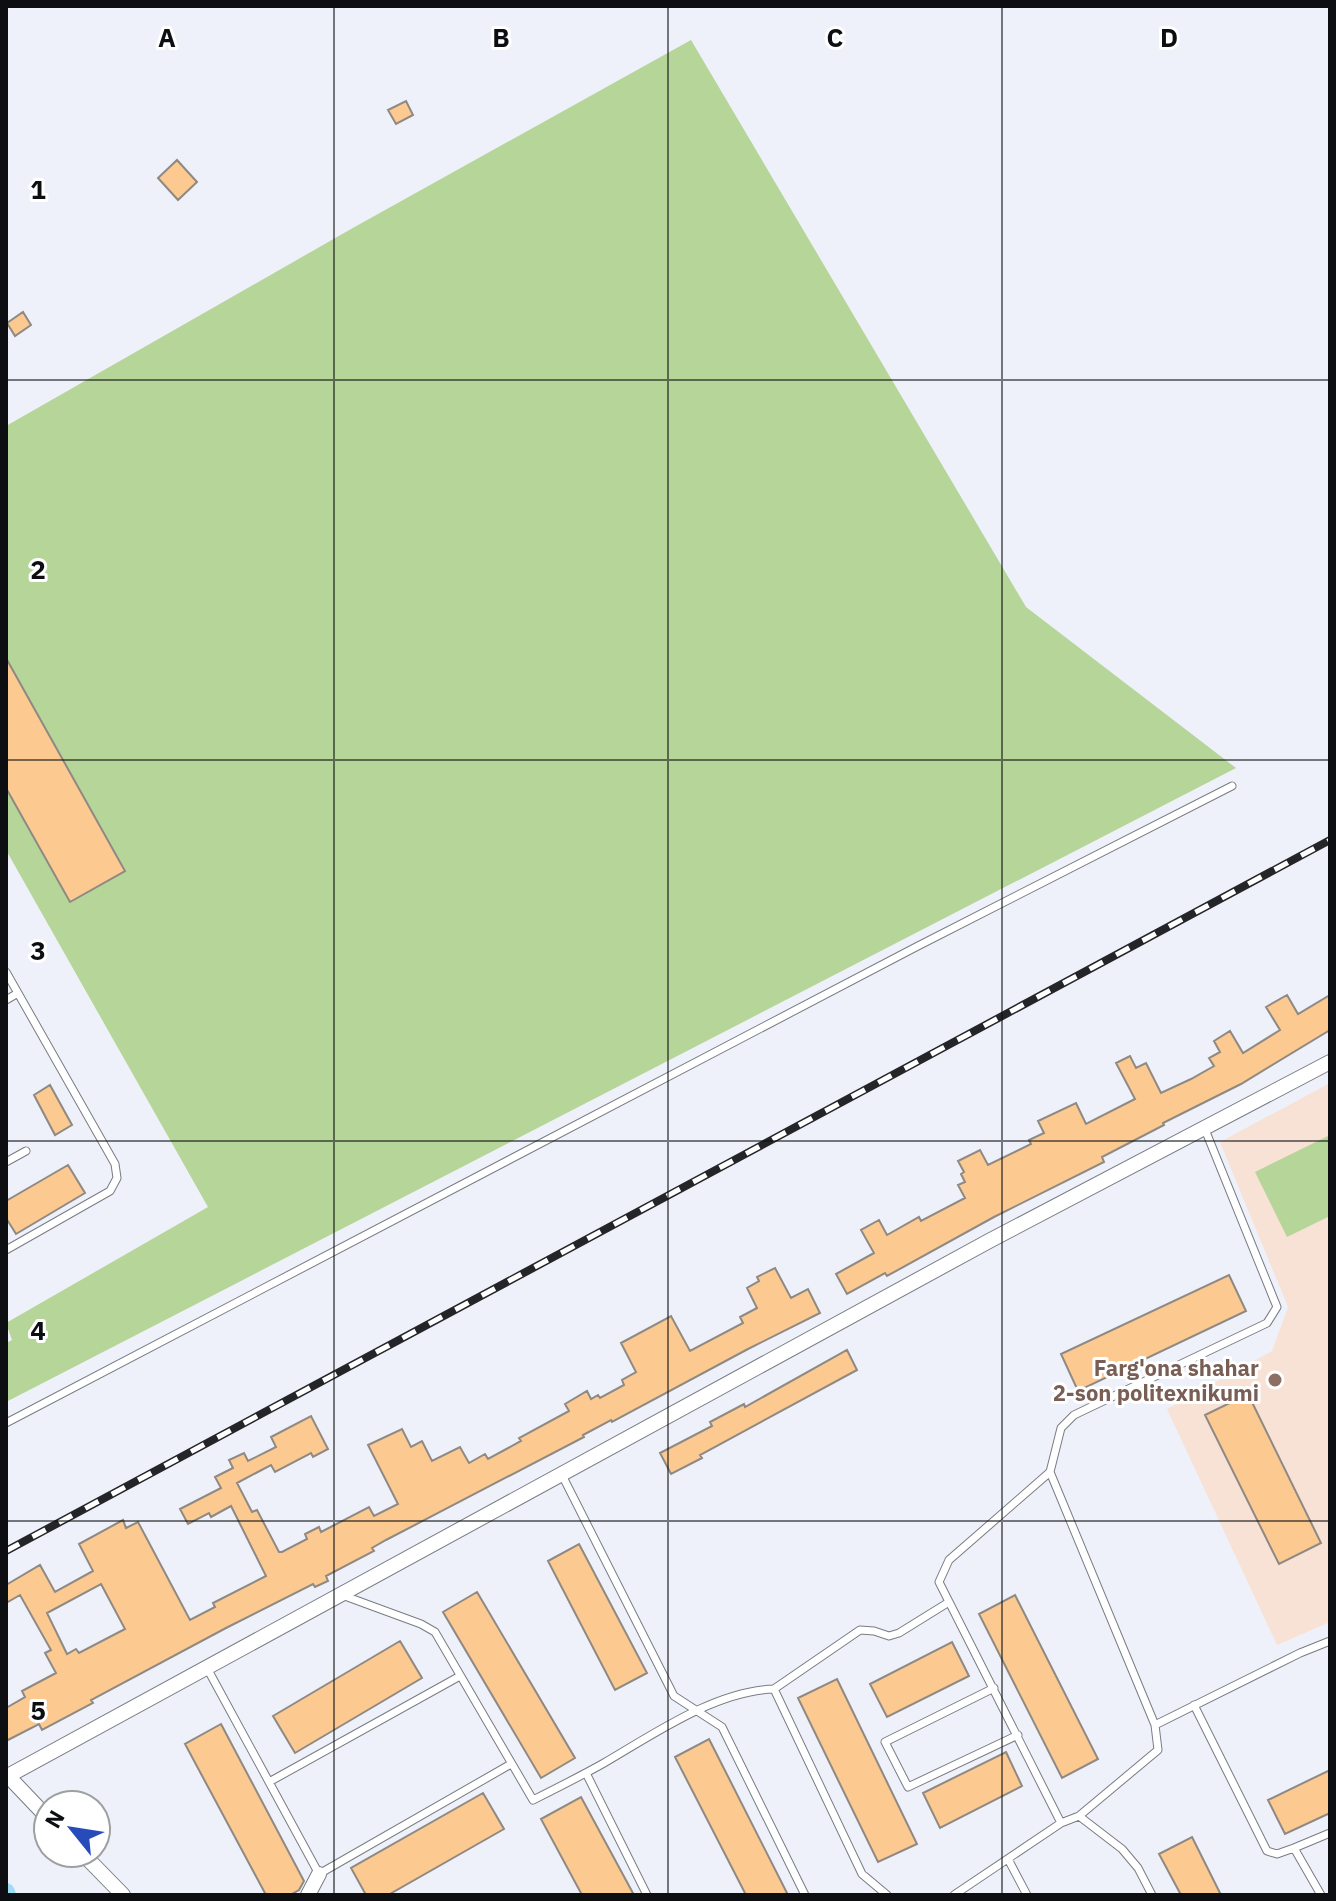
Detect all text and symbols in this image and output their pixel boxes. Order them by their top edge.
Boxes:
text: A [158,20,176,54]
text: B [492,20,510,54]
text: C [827,20,844,54]
text: D [1160,20,1178,54]
text: 1 [30,172,46,206]
text: 2 [30,552,46,586]
text: 3 [30,933,46,967]
text: 4 [30,1313,46,1347]
place label: Farg'ona shahar 2-son politexnikumi [1053,1353,1259,1407]
marker: Farg'ona shahar 2-son politexnikumi [1266,1371,1284,1389]
text: 5 [30,1693,46,1727]
north arrow [32,1789,112,1869]
text: N [38,1805,71,1833]

